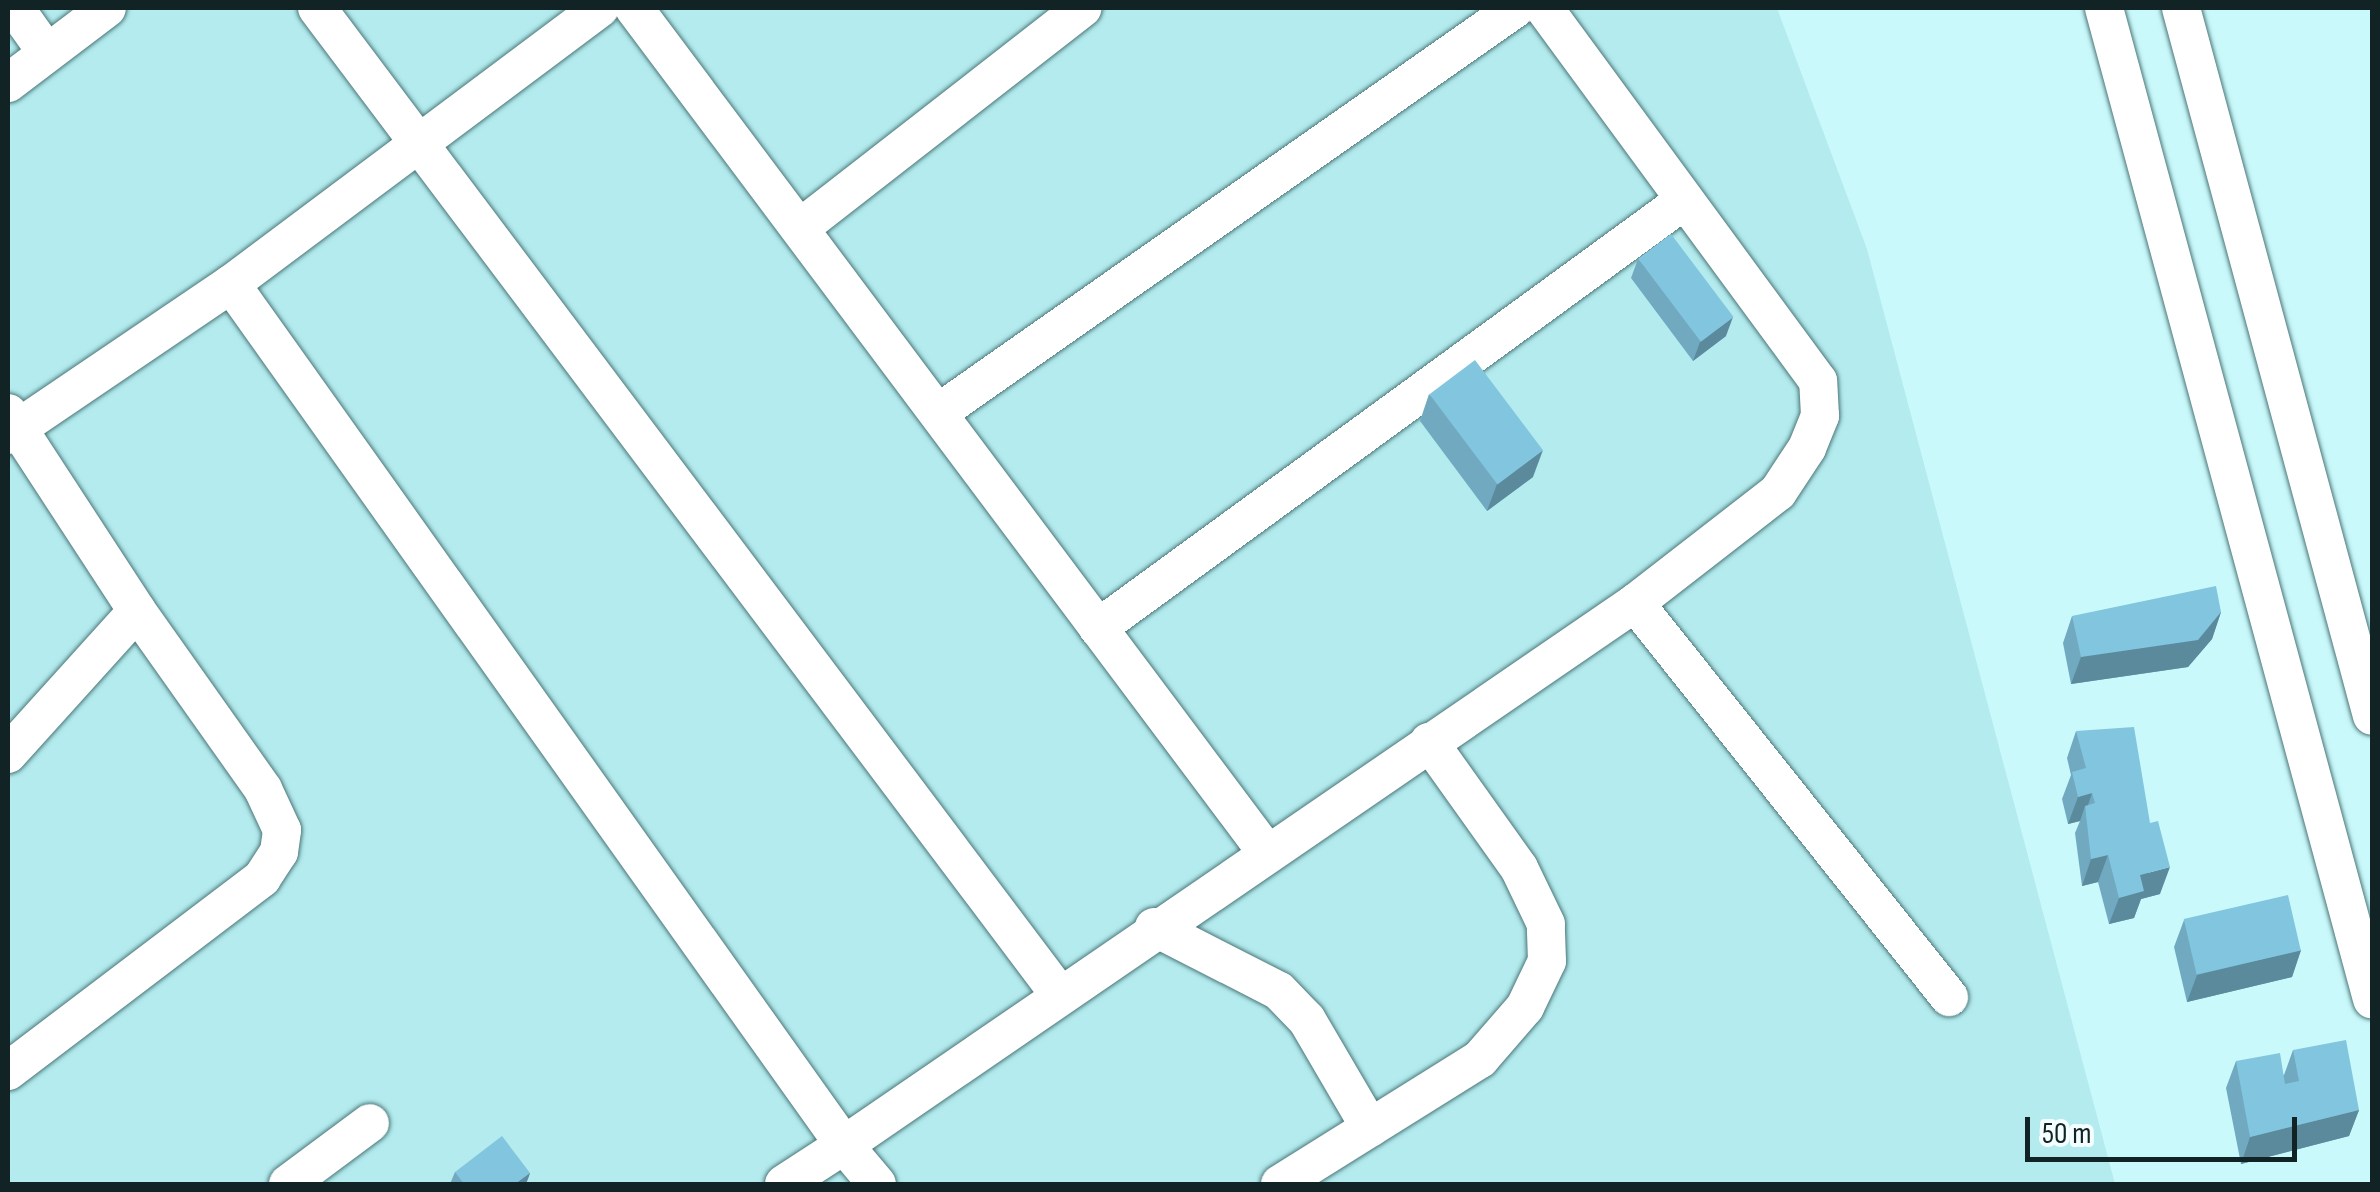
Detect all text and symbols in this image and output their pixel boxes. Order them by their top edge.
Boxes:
scale bar [2030,1097,2302,1159]
text: 50 m [2042,1116,2091,1152]

